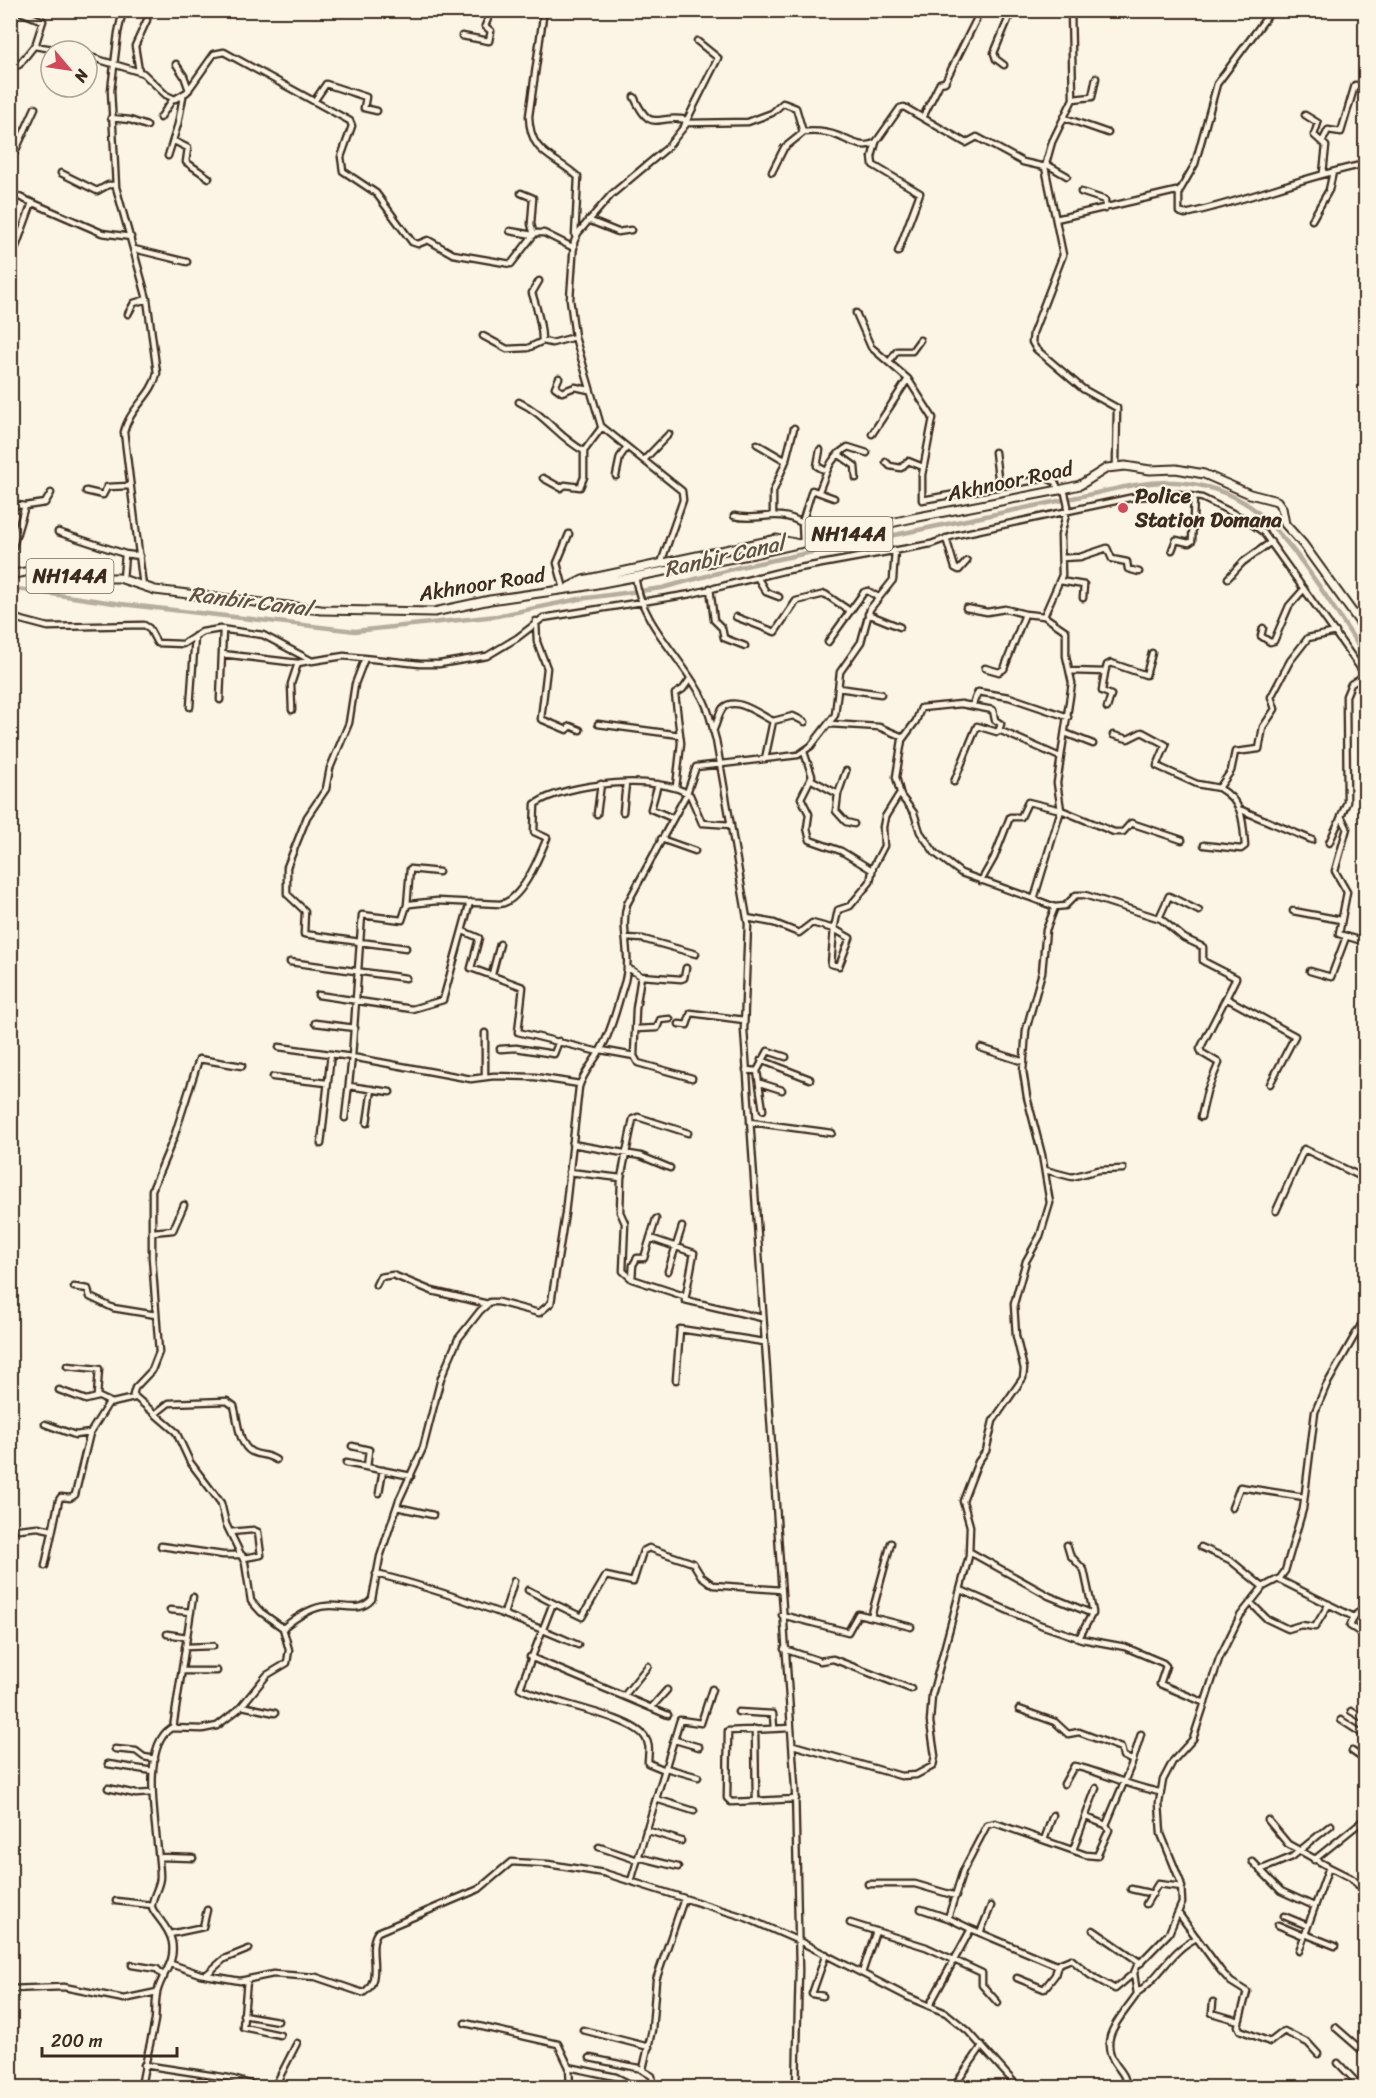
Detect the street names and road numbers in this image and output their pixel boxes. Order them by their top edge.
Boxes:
street label: Akhnoor Road [943,449,1078,513]
road number: NH144A [806,517,892,551]
street label: Akhnoor Road [415,555,550,613]
road number: NH144A [26,559,113,593]

